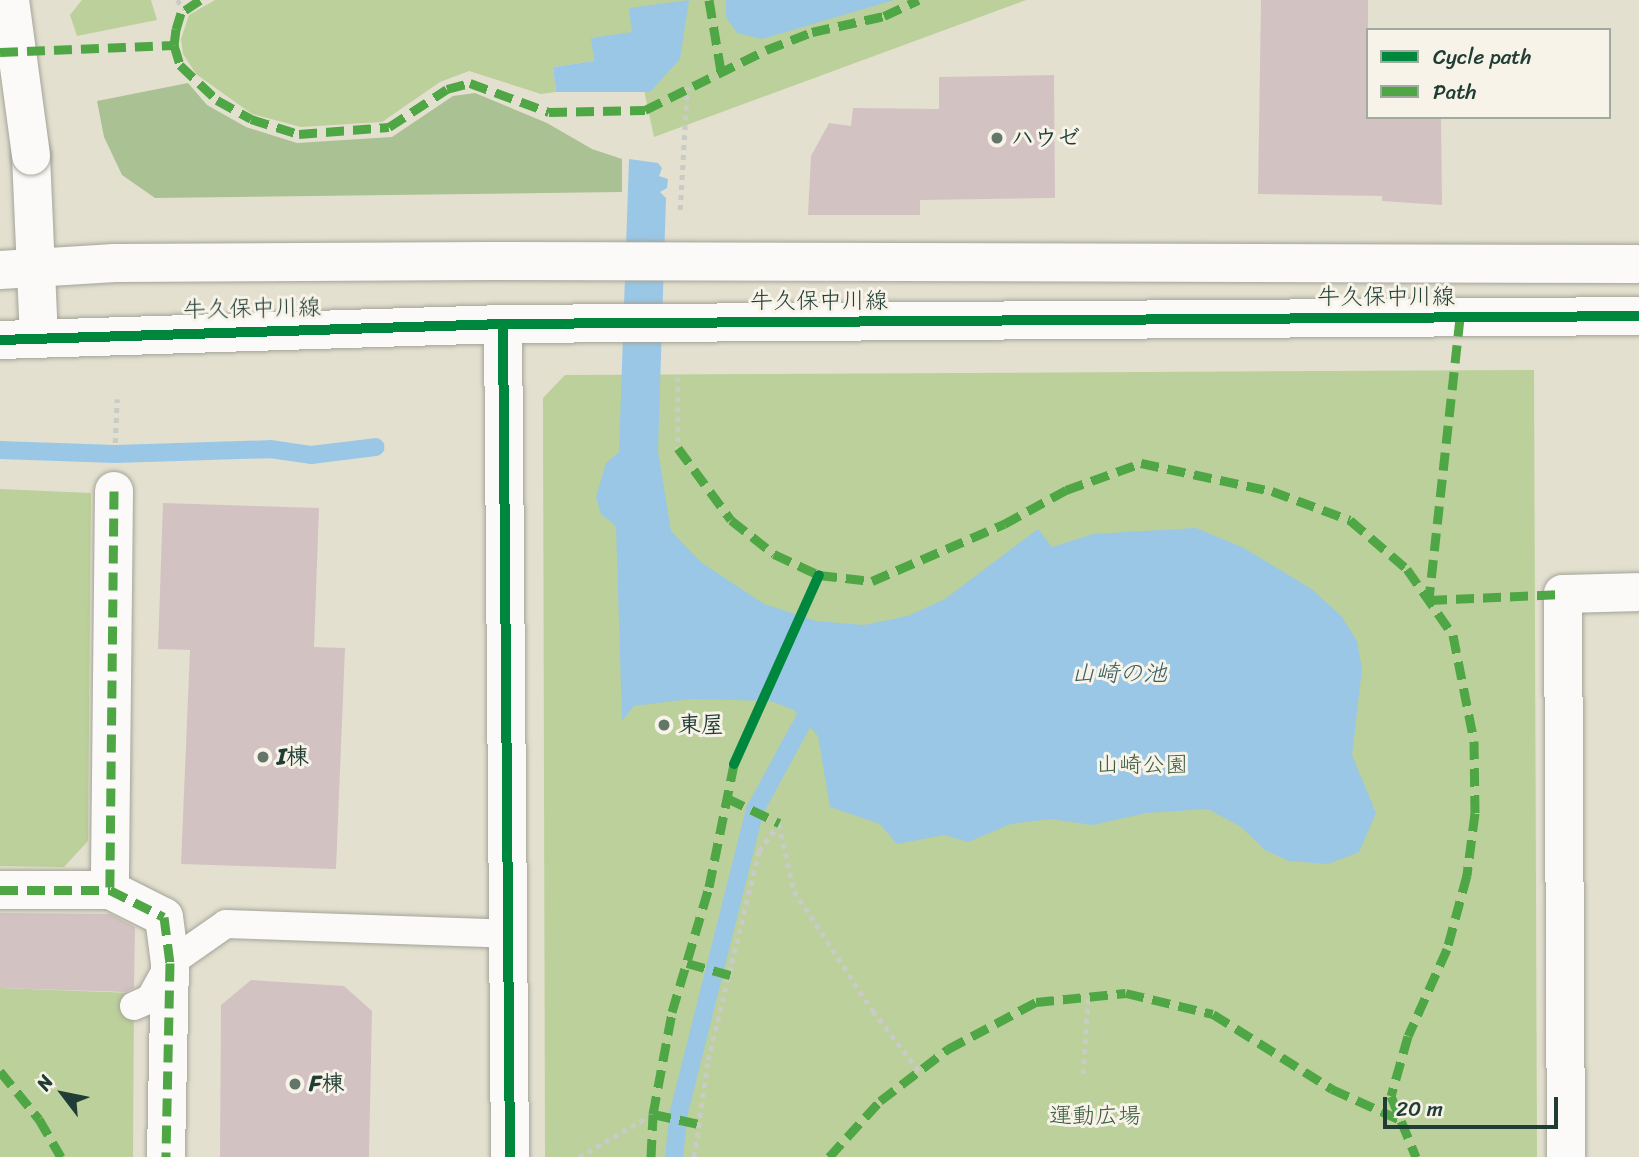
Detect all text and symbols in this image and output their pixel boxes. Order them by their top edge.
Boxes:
legend [1366,28,1611,119]
text: Cycle path [1433,38,1532,76]
text: Path [1433,73,1476,111]
place label: ハウゼ [1011,124,1080,152]
marker: ハウゼ [989,130,1005,146]
street label: 牛久保中川線 [1317,283,1455,311]
street label: 牛久保中川線 [750,287,888,315]
street label: 牛久保中川線 [183,294,321,324]
water label: 山崎の池 [1071,660,1167,688]
place label: 東屋 [678,711,724,739]
marker: 東屋 [656,717,672,733]
place label: I棟 [277,743,309,771]
marker: I棟 [255,749,271,765]
park label: 山崎公園 [1096,751,1188,779]
north arrow [28,1059,98,1129]
text: N [27,1068,62,1097]
place label: F棟 [309,1070,345,1098]
marker: F棟 [287,1076,303,1092]
scale bar [1387,1084,1562,1128]
text: 20 m [1396,1090,1443,1128]
park label: 運動広場 [1049,1102,1141,1130]

